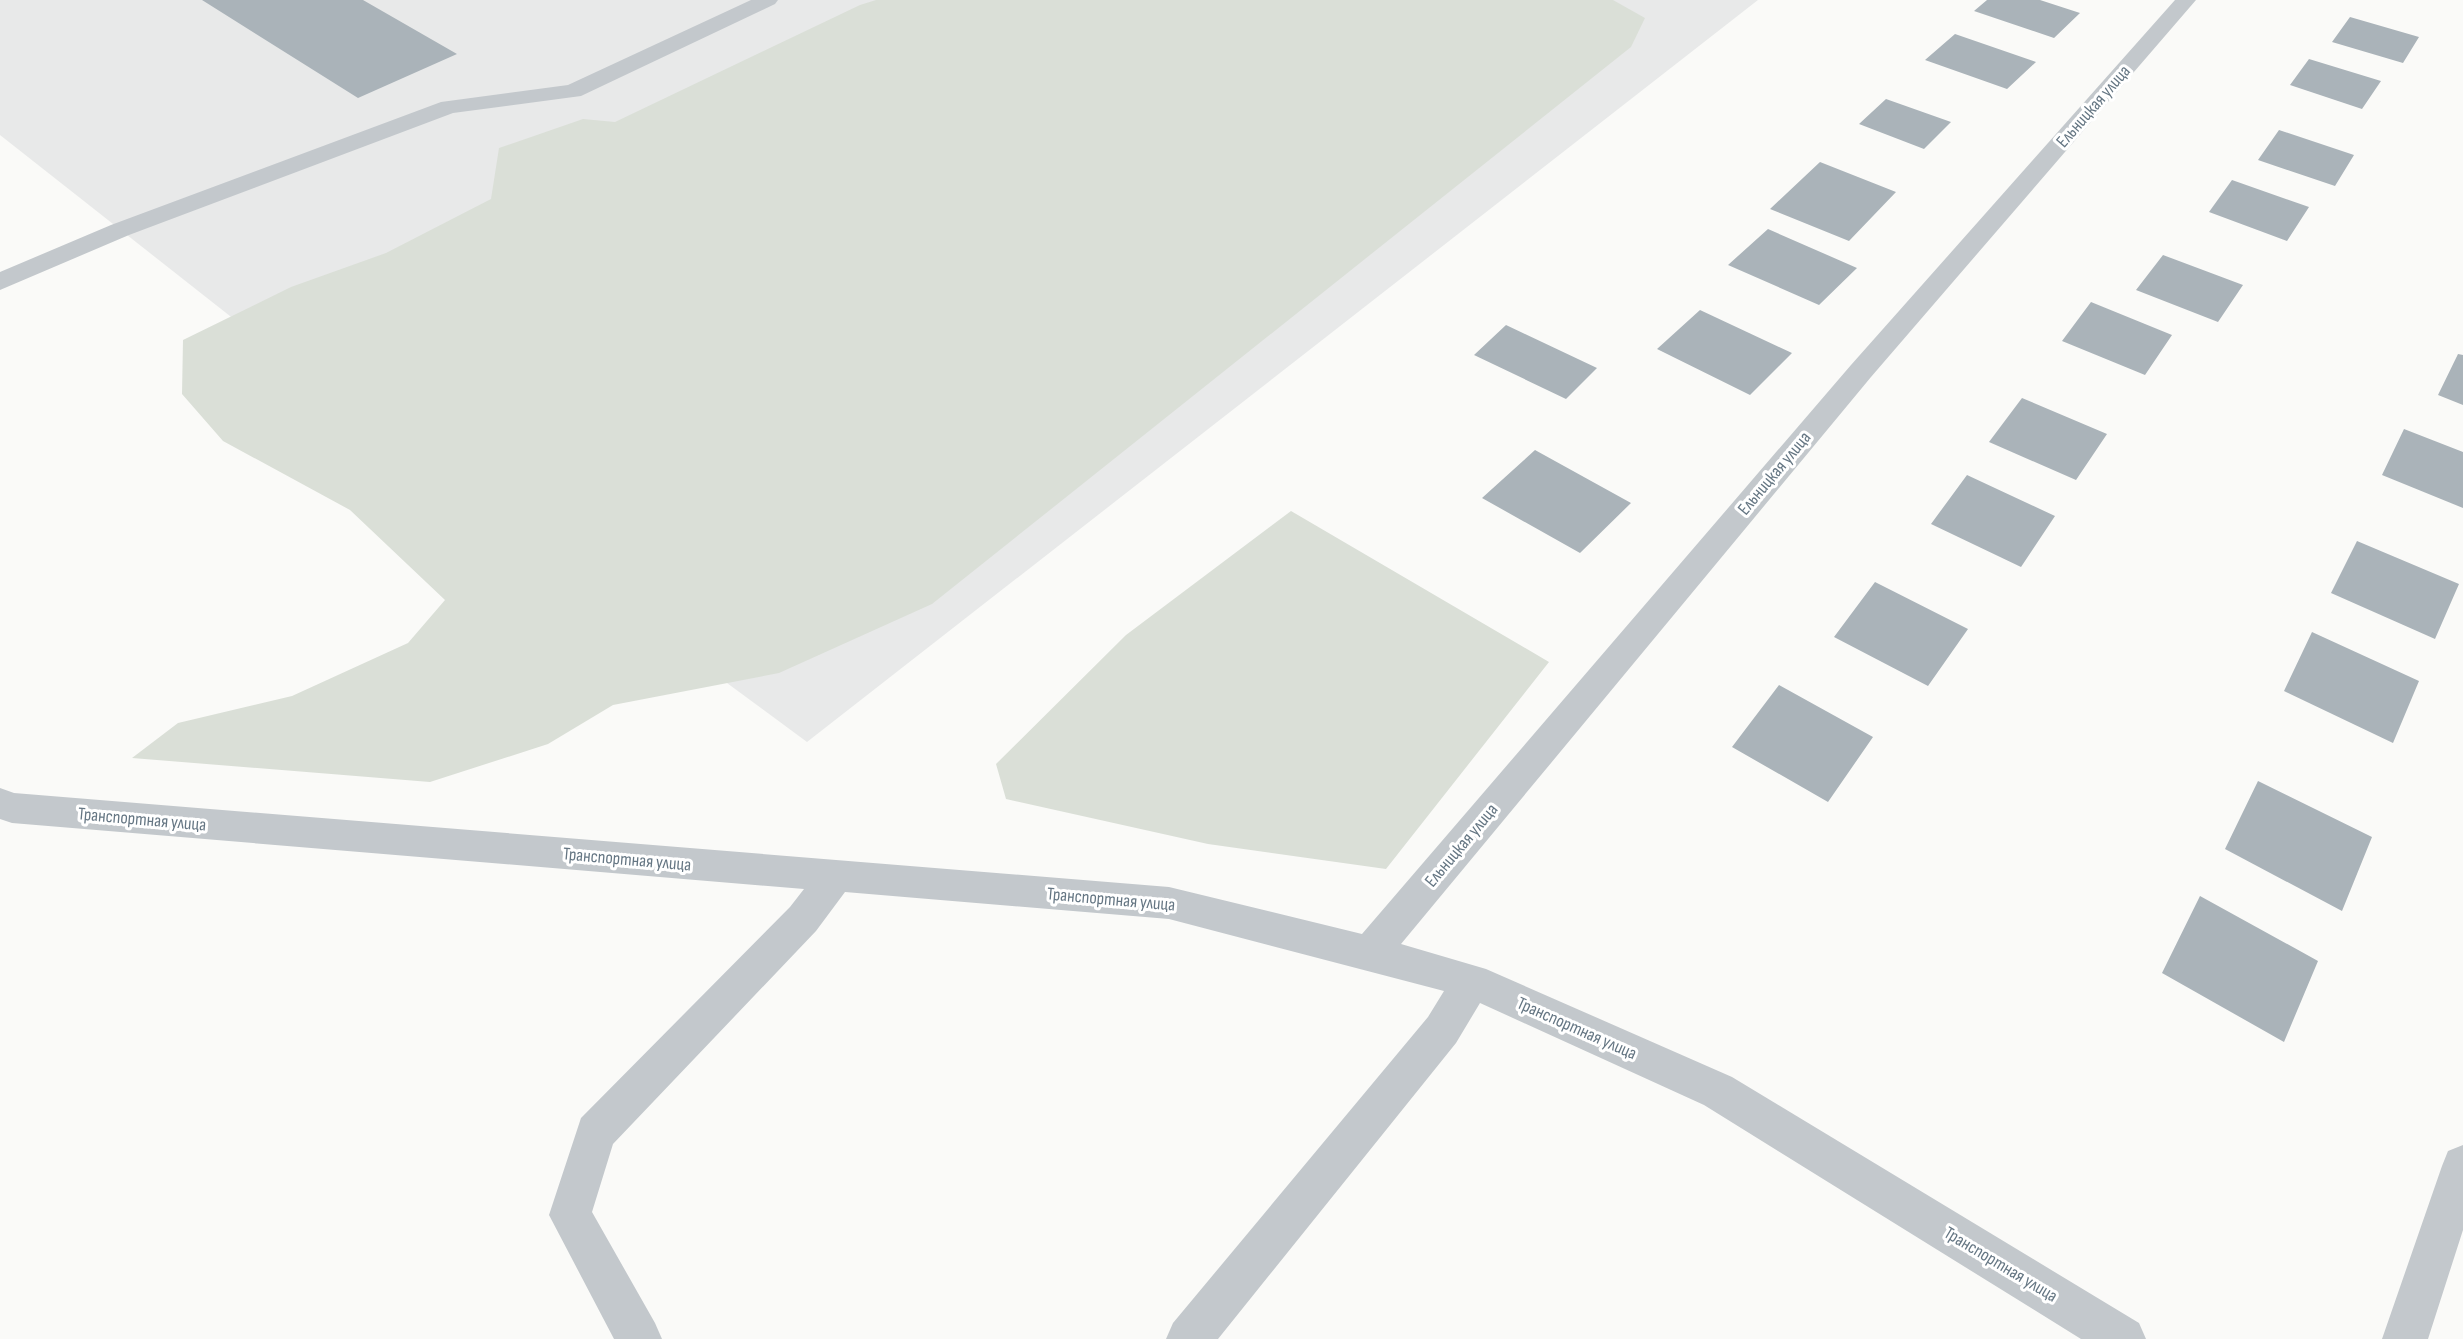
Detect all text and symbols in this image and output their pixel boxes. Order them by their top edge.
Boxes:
street label: Ельницкая улица [2052,61,2135,152]
street label: Ельницкая улица [1734,427,1815,519]
street label: Ельницкая улица [1421,799,1502,891]
street label: Транспортная улица [77,803,207,836]
street label: Транспортная улица [562,843,692,876]
street label: Транспортная улица [1046,883,1176,916]
street label: Транспортная улица [1514,993,1640,1064]
street label: Транспортная улица [1940,1222,2061,1307]

